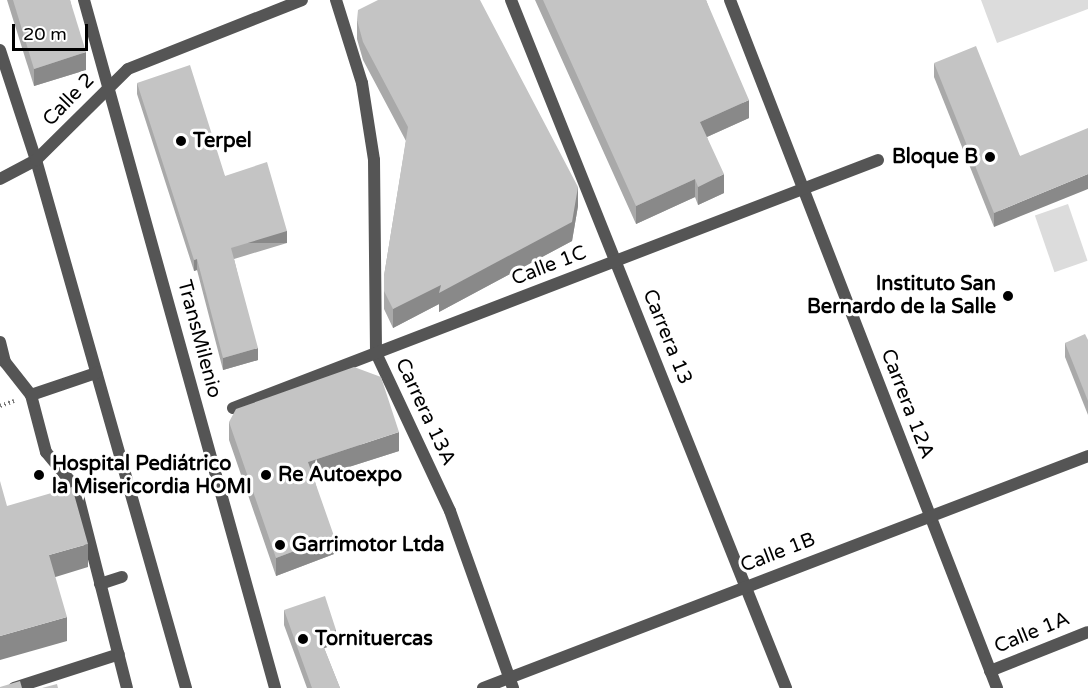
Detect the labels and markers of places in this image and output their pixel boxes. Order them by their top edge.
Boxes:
place label: Terpel [193,129,252,153]
marker: Terpel [174,134,188,148]
place label: Bloque B [892,145,978,169]
marker: Bloque B [983,150,997,164]
place label: Instituto San Bernardo de la Salle [807,272,996,319]
marker: Instituto San Bernardo de la Salle [1001,289,1015,303]
place label: Hospital Pediátrico la Misericordia HOMI [52,452,252,499]
place label: Re Autoexpo [278,463,402,487]
marker: Hospital Pediátrico la Misericordia HOMI [30,466,48,484]
marker: Re Autoexpo [259,468,273,482]
place label: Garrimotor Ltda [292,533,445,557]
marker: Garrimotor Ltda [273,538,287,552]
place label: Tornituercas [315,627,433,651]
marker: Tornituercas [296,632,310,646]

